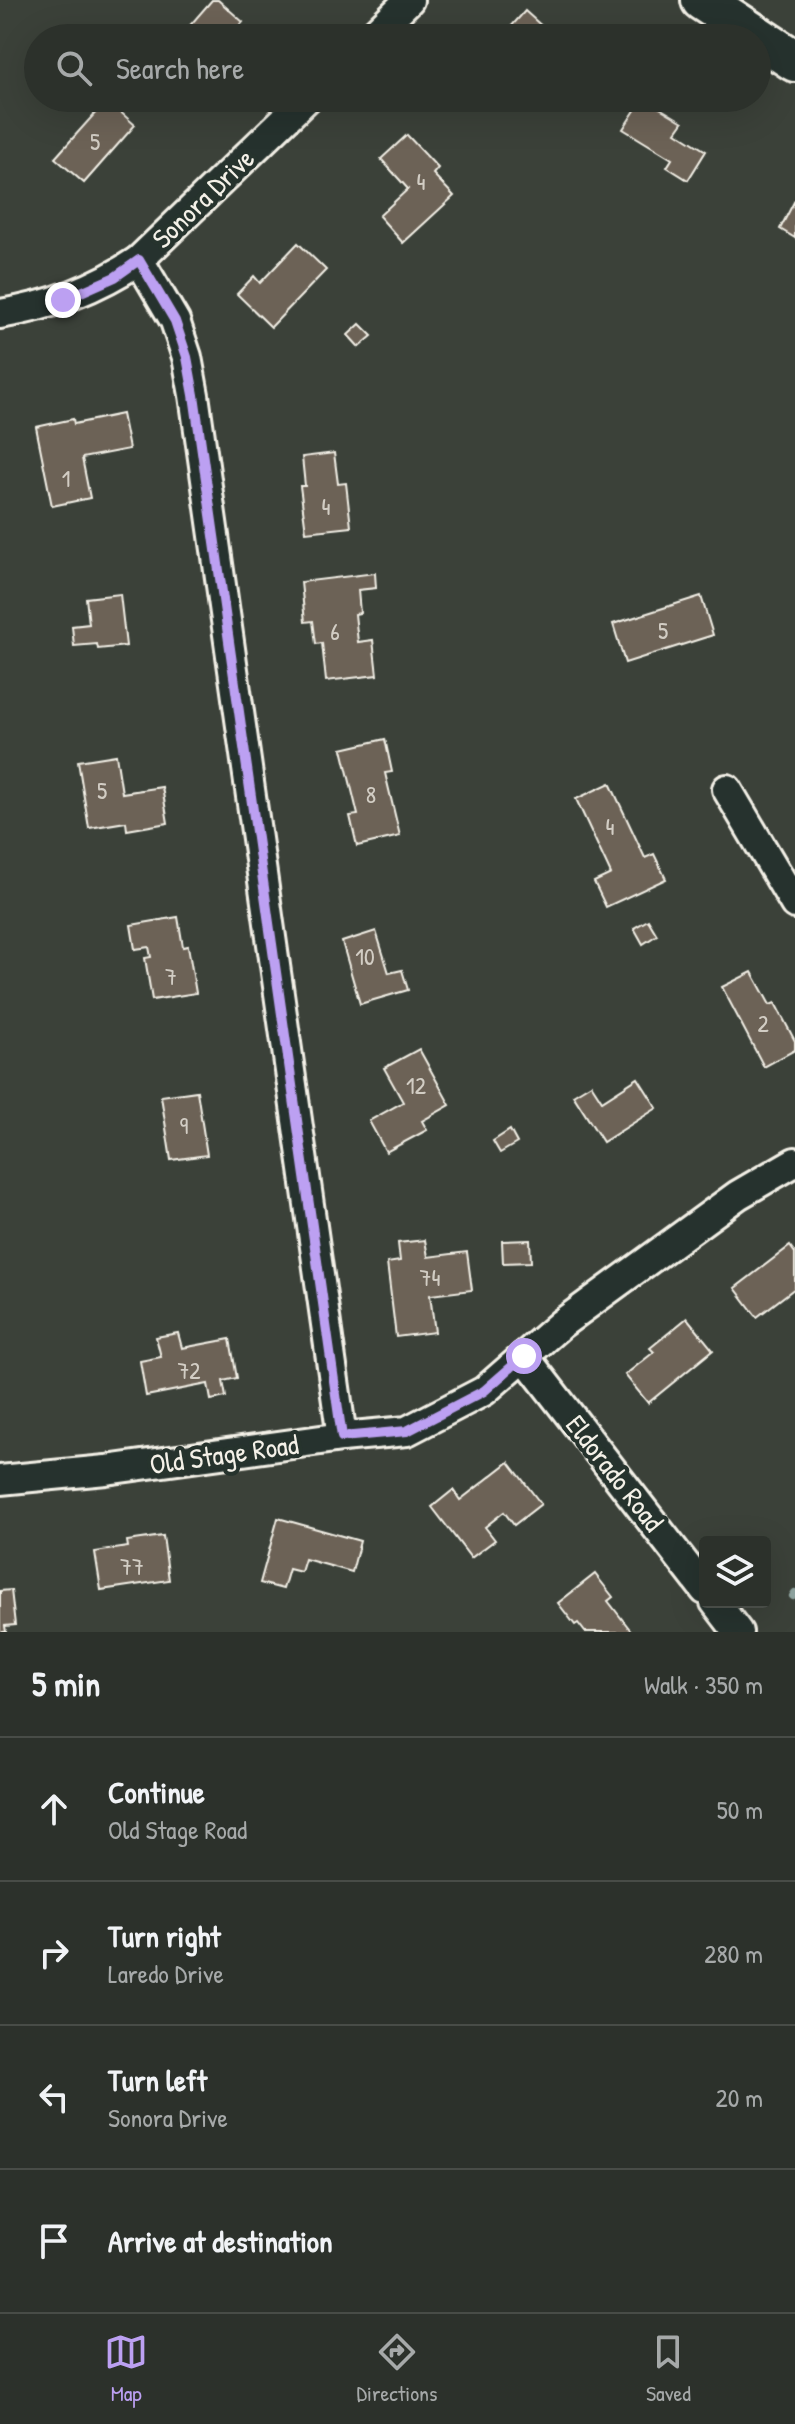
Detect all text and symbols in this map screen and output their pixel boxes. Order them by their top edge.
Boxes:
search box [24,24,771,112]
icon: search [52,46,96,90]
text: Search here [116,48,244,88]
house number: 5 [90,125,100,157]
street label: Sonora Drive [143,140,263,256]
house number: 4 [417,165,426,197]
route end [45,282,81,318]
house number: 1 [62,462,70,494]
house number: 4 [322,490,331,522]
house number: 5 [658,614,668,646]
house number: 6 [330,615,340,647]
house number: 5 [97,774,107,806]
house number: 8 [366,778,376,810]
house number: 4 [606,810,615,842]
house number: 10 [355,940,375,972]
house number: 7 [165,960,177,992]
house number: 2 [757,1007,769,1039]
house number: 12 [406,1069,426,1101]
house number: 9 [180,1109,189,1141]
house number: 74 [420,1261,440,1293]
route start [506,1338,542,1374]
house number: 72 [177,1354,201,1386]
street label: Eldorado Road [557,1407,673,1539]
street label: Old Stage Road [147,1425,301,1483]
map controls [699,1536,771,1608]
button: layers [699,1536,771,1608]
house number: 77 [120,1550,144,1582]
text: 5 min [32,1661,100,1707]
text: Walk · 350 m [644,1667,763,1702]
text: Continue [108,1772,205,1812]
icon: ahead [32,1787,76,1831]
text: 50 m [717,1792,763,1827]
text: Old Stage Road [108,1812,247,1847]
text: Turn right [108,1916,221,1956]
icon: right [32,1931,76,1975]
text: 280 m [704,1936,763,1971]
text: Laredo Drive [108,1956,224,1991]
text: Turn left [108,2060,207,2100]
icon: left [32,2075,76,2119]
text: 20 m [716,2080,763,2115]
text: Sonora Drive [108,2100,228,2135]
icon: arrive [32,2219,76,2263]
text: Arrive at destination [108,2221,333,2261]
tab: Map [104,2330,148,2408]
tab: Directions [357,2330,438,2408]
tab: Saved [646,2330,691,2408]

